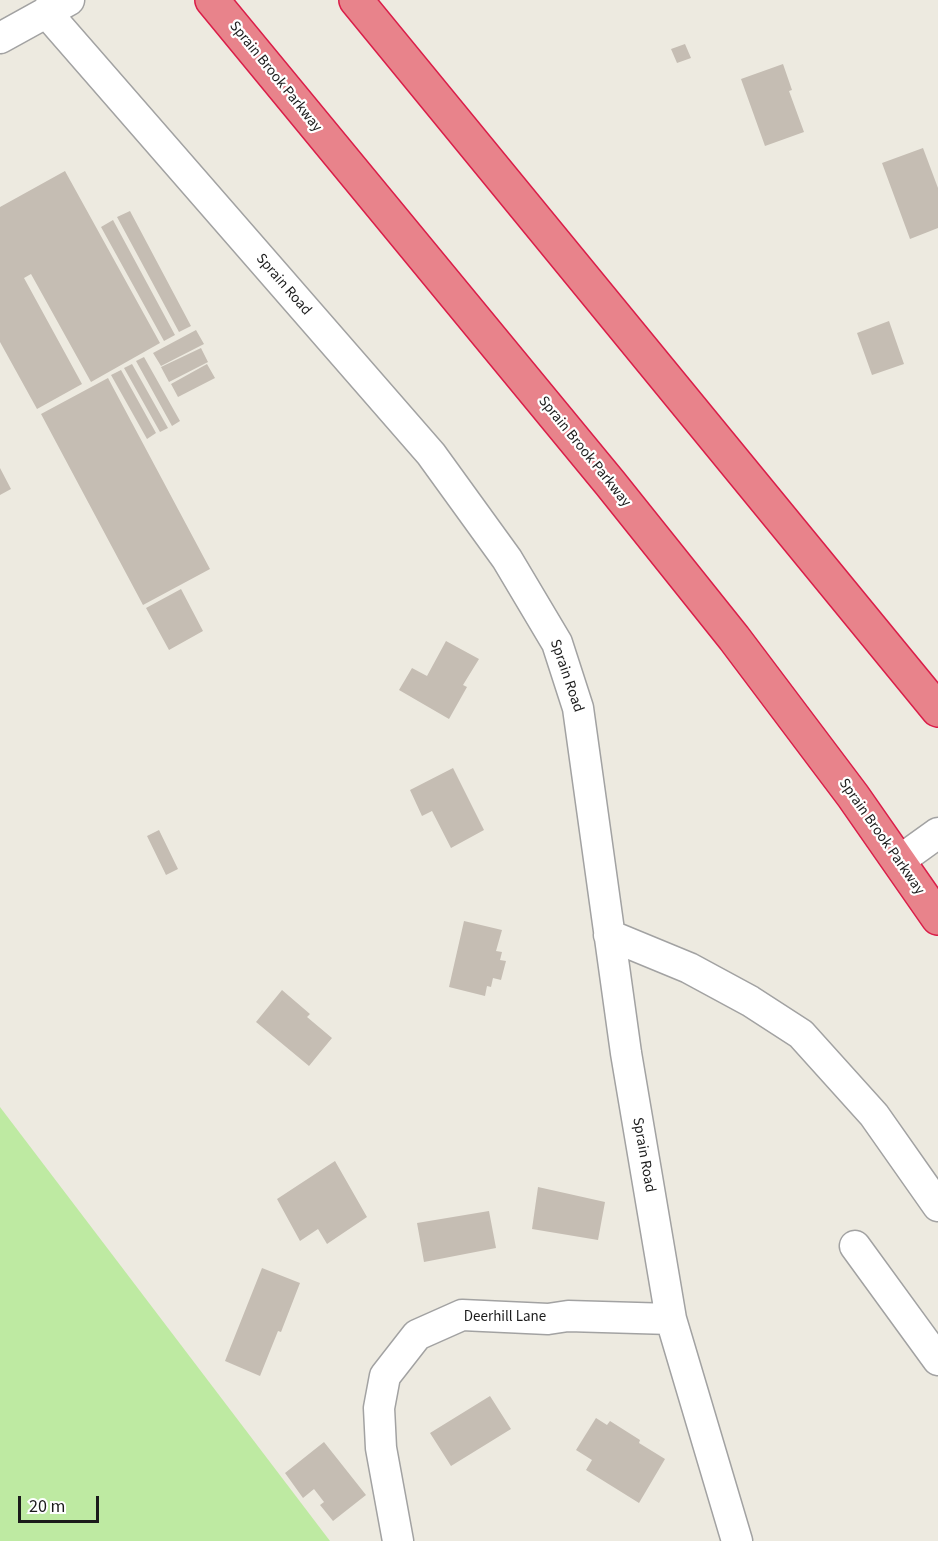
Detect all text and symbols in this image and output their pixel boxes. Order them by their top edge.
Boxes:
street label: Sprain Brook Parkway [225,18,325,136]
street label: Sprain Road [251,250,315,320]
street label: Sprain Brook Parkway [534,393,634,511]
street label: Sprain Road [545,637,587,715]
street label: Sprain Brook Parkway [834,776,928,898]
street label: Sprain Road [628,1116,658,1194]
street label: Deerhill Lane [464,1309,546,1327]
scale bar [21,1484,102,1522]
text: 20 m [29,1494,65,1519]

